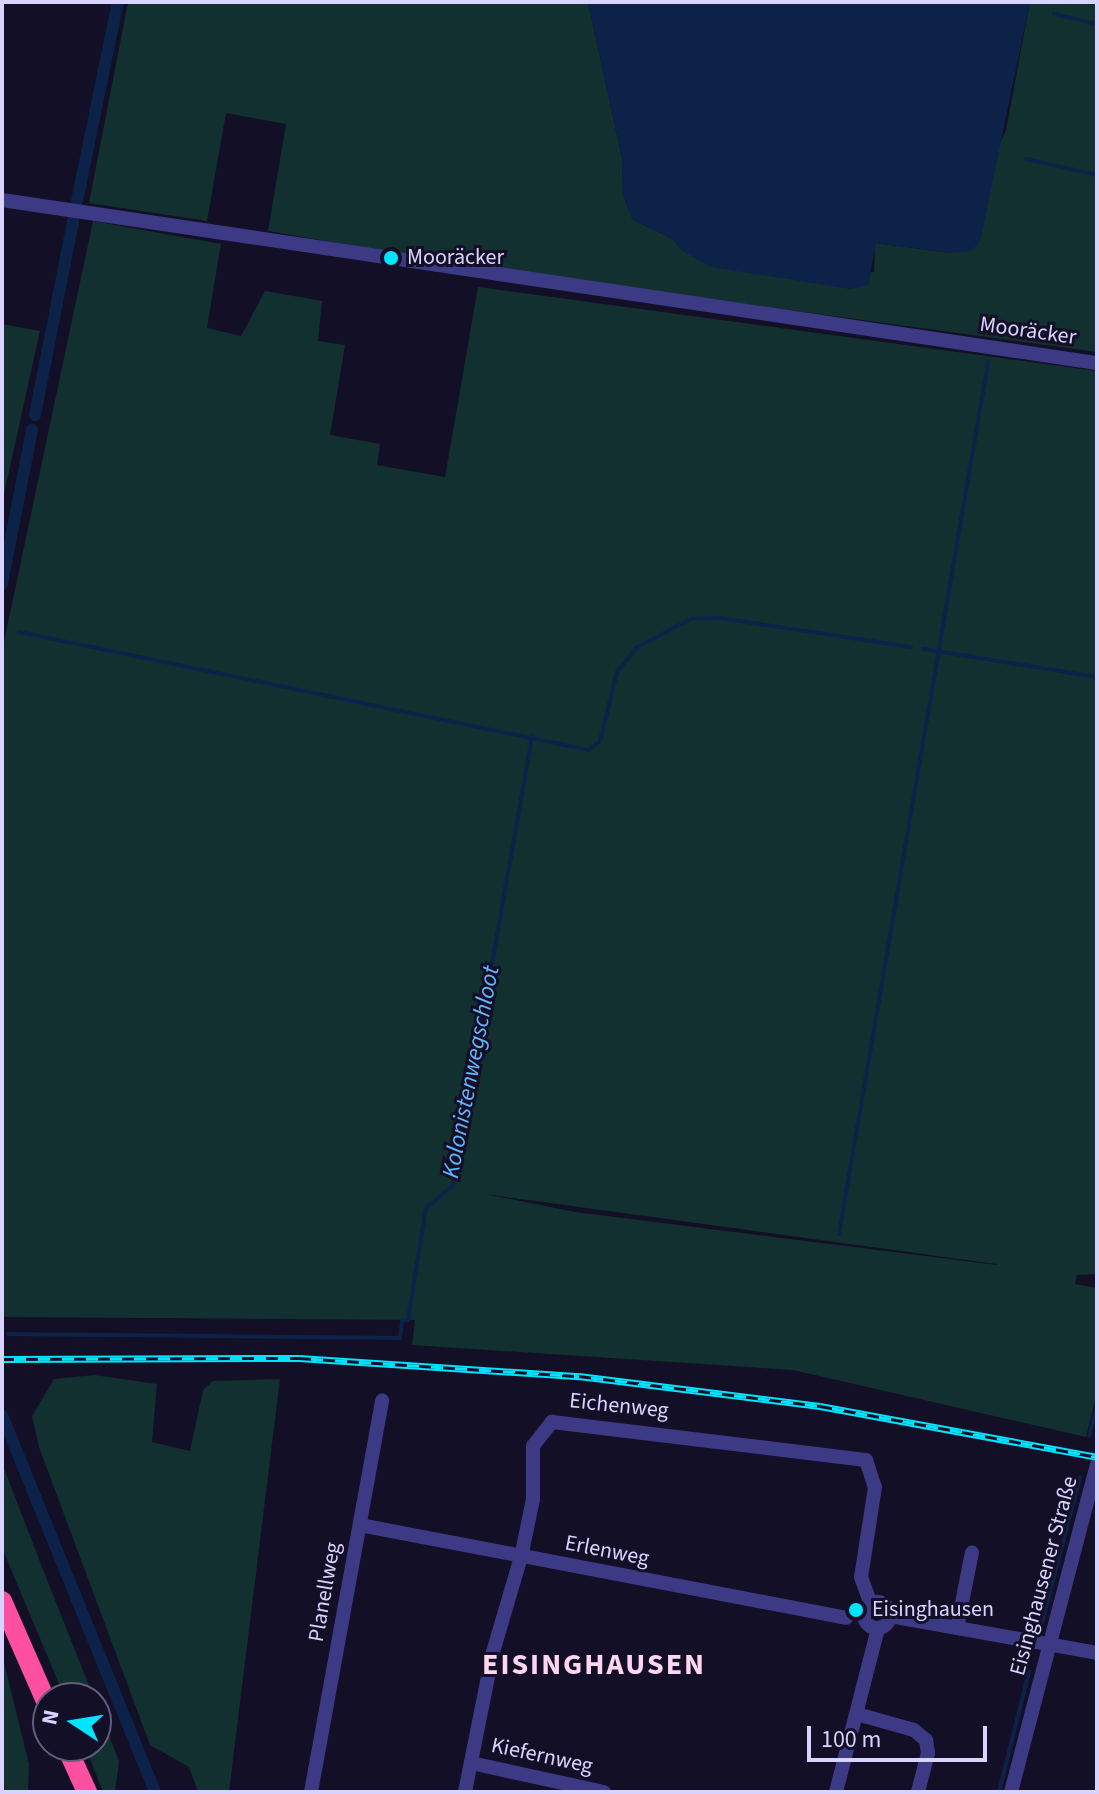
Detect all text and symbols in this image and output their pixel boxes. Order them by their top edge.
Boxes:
place label: Mooräcker [407,245,504,271]
marker: Mooräcker [382,249,400,267]
street label: Mooräcker [978,311,1078,351]
water label: Kolonistenwegschloot [436,963,506,1181]
street label: Eichenweg [568,1388,670,1424]
street label: Eisinghausener Straße [1005,1473,1083,1679]
street label: Erlenweg [563,1530,651,1572]
street label: Planellweg [303,1540,347,1644]
place label: Eisinghausen [872,1597,994,1623]
marker: Eisinghausen [847,1601,865,1619]
district label: EISINGHAUSEN [482,1647,706,1683]
north arrow [32,1682,112,1762]
text: N [33,1707,68,1728]
scale bar [811,1710,991,1760]
text: 100 m [821,1722,881,1757]
street label: Kiefernweg [489,1732,595,1780]

